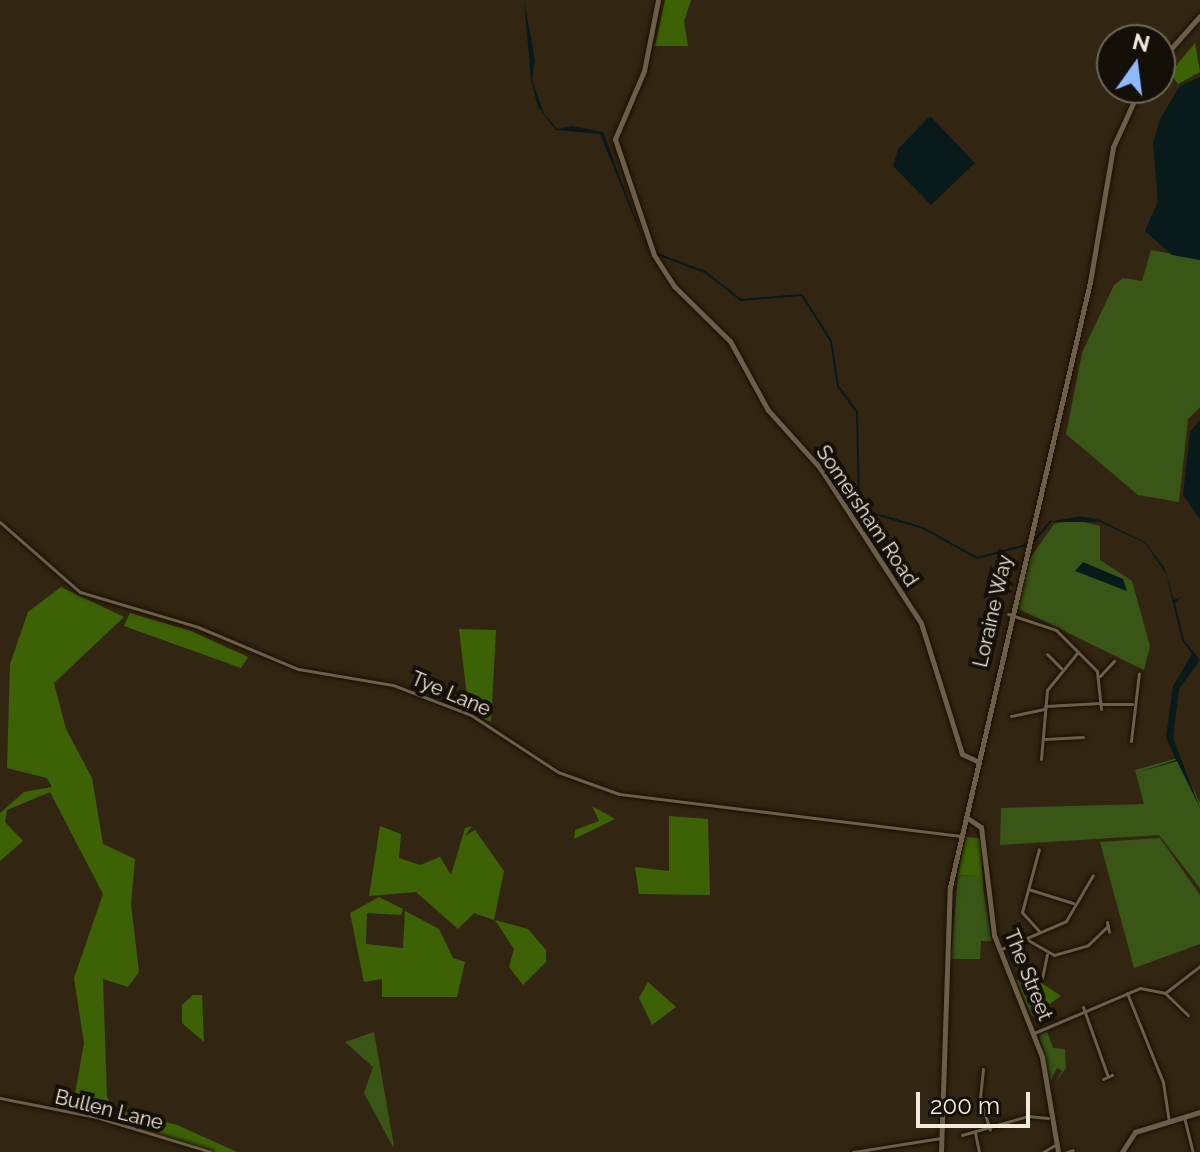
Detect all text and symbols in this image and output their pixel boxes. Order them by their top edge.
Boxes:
north arrow [1096,24,1176,104]
text: N [1130,28,1153,57]
street label: Somersham Road [811,441,923,591]
street label: Loraine Way [968,552,1018,670]
street label: Tye Lane [408,667,494,721]
street label: The Street [999,926,1057,1024]
scale bar [920,1076,1034,1126]
street label: Bullen Lane [52,1085,166,1135]
text: 200 m [930,1091,1000,1120]

